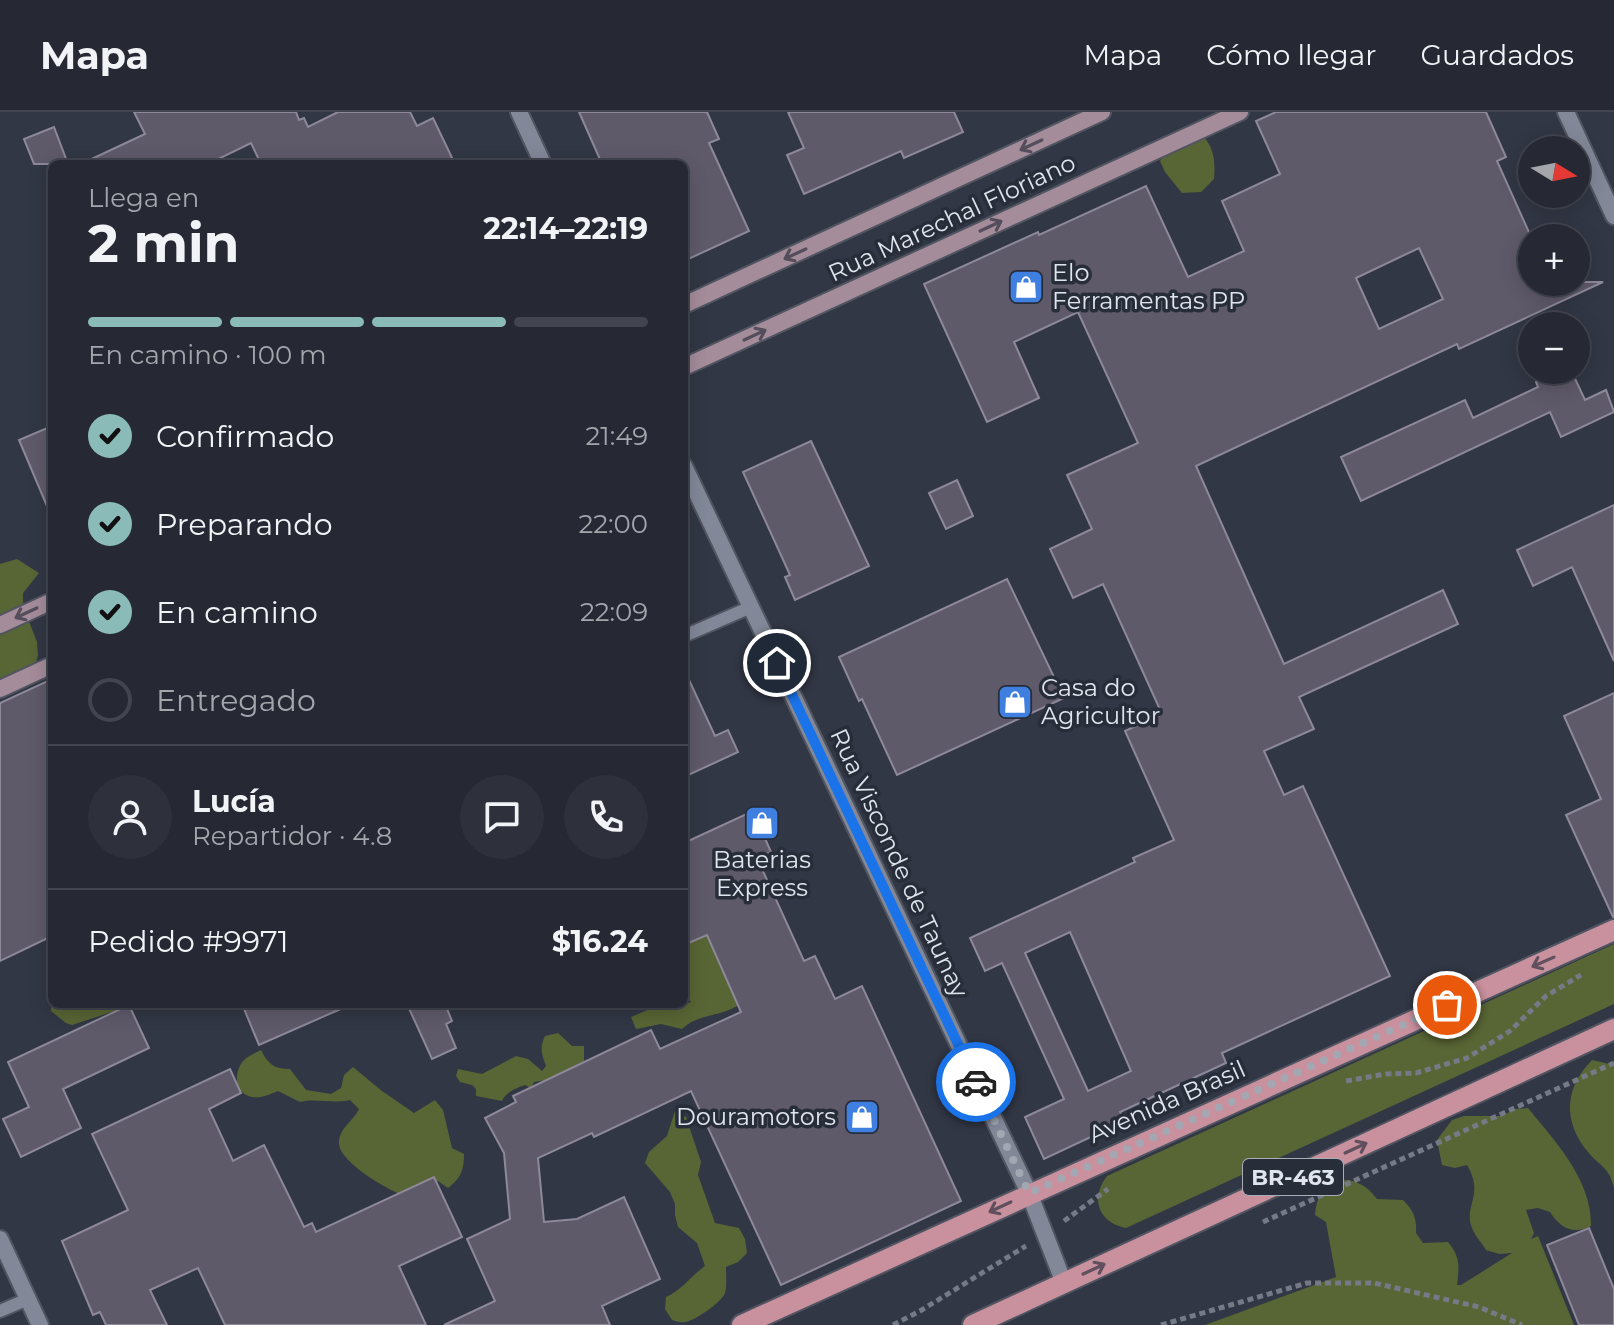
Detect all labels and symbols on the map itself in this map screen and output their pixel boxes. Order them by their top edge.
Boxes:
north arrow [1518,136,1590,208]
one-way arrow [1019,138,1043,153]
street label: Rua Marechal Floriano [824,147,1080,288]
one-way arrow [979,218,1003,233]
one-way arrow [783,247,807,262]
place label: Elo Ferramentas PP [1052,258,1245,315]
shop icon: Elo Ferramentas PP [1007,268,1045,306]
one-way arrow [742,326,767,341]
one-way arrow [14,606,38,621]
pin [743,629,811,697]
place label: Casa do Agricultor [1041,673,1160,730]
shop icon: Casa do Agricultor [996,683,1034,721]
street label: Rua Visconde de Taunay [824,724,975,1002]
shop icon: Baterias Express [743,804,781,842]
place label: Baterias Express [713,845,811,902]
one-way arrow [1531,955,1556,970]
pin [1413,971,1481,1039]
courier [936,1042,1016,1122]
street label: Avenida Brasil [1084,1054,1250,1149]
shop icon: Douramotors [843,1098,881,1136]
place label: Douramotors [676,1102,836,1131]
one-way arrow [1344,1140,1368,1155]
road number: BR-463 [1243,1159,1343,1195]
one-way arrow [988,1200,1012,1215]
one-way arrow [1082,1261,1106,1276]

